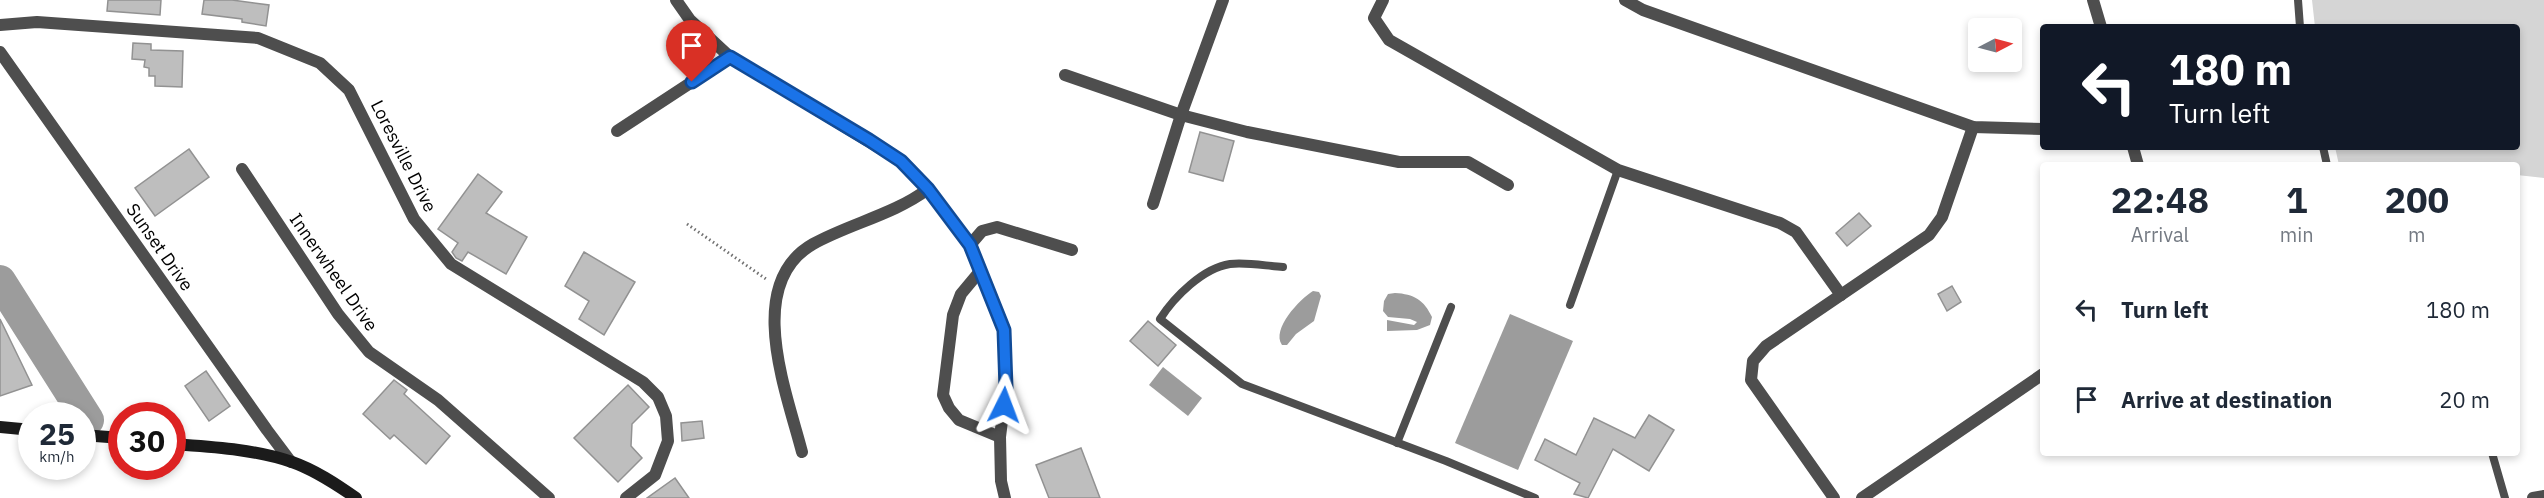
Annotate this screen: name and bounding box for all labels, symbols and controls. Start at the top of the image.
north arrow [1968,18,2022,72]
map controls [1968,18,2022,72]
pin [666,20,717,82]
icon: arrive [675,29,708,62]
text: 180 m [2169,42,2292,97]
icon: left [2070,48,2148,126]
text: Turn left [2169,95,2270,130]
street label: Loresville Drive [366,96,442,216]
text: 22:48 [2111,176,2209,223]
text: 1 [2286,176,2308,223]
text: 200 [2384,176,2449,223]
street label: Sunset Drive [121,199,199,295]
street label: Innerwheel Drive [285,208,383,336]
text: Arrival [2131,221,2189,248]
text: min [2280,221,2314,248]
text: m [2408,221,2426,248]
icon: left [2070,293,2103,326]
text: Turn left [2121,295,2209,324]
text: 180 m [2426,295,2490,324]
position arrow [972,373,1036,437]
icon: arrive [2070,383,2103,416]
text: Arrive at destination [2121,385,2332,414]
text: 20 m [2439,385,2490,414]
speed limit sign: 30 [108,402,186,480]
text: 25 [39,414,75,453]
text: km/h [39,447,75,466]

